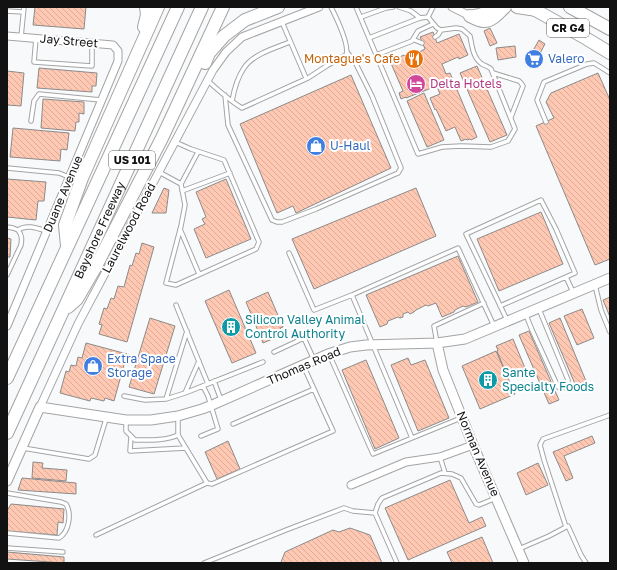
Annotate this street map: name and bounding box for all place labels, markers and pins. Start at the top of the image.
restaurant icon: Montague's Cafe [403,48,425,70]
supermarket icon: Valero [523,48,545,70]
place label: Montague's Cafe [304,51,400,66]
place label: Valero [548,51,585,66]
hotel icon: Delta Hotels [405,73,427,95]
place label: Delta Hotels [430,76,502,91]
shop icon: U-Haul [305,135,327,157]
place label: U-Haul [330,138,370,153]
place label: Silicon Valley Animal Control Authority [245,312,365,341]
building icon: Silicon Valley Animal Control Authority [220,316,242,338]
place label: Extra Space Storage [107,351,176,380]
shop icon: Extra Space Storage [82,355,104,377]
place label: Sante Specialty Foods [502,365,594,394]
building icon: Sante Specialty Foods [477,369,499,391]

